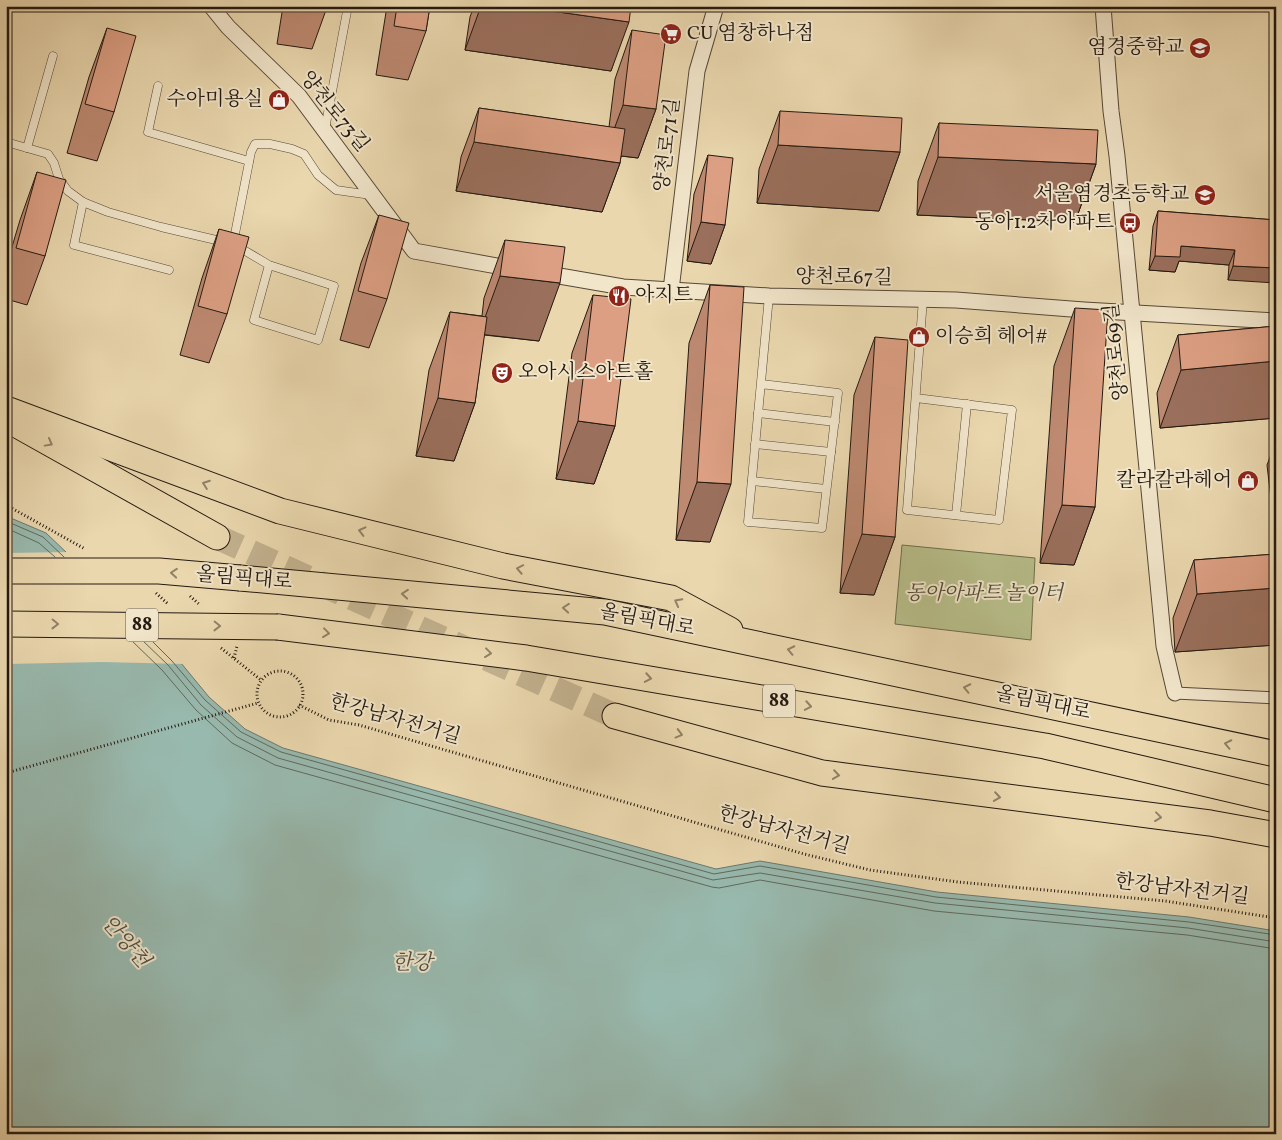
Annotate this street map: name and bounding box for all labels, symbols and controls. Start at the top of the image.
place label: CU 염창하나점 [687,20,814,48]
supermarket icon: CU 염창하나점 [659,22,683,46]
place label: 염경중학교 [1087,34,1185,62]
school or university icon: 염경중학교 [1188,36,1212,60]
street label: 양천로73길 [293,66,375,158]
place label: 수아미용실 [166,86,263,114]
shop icon: 수아미용실 [267,88,291,112]
street label: 양천로71길 [648,96,688,194]
place label: 서울염경초등학교 [1034,181,1190,209]
school or university icon: 서울염경초등학교 [1193,183,1217,207]
place label: 동아1.2차아파트 [975,209,1114,237]
bus stop icon: 동아1.2차아파트 [1118,211,1142,235]
street label: 양천로67길 [795,263,893,293]
place label: 아지트 [635,282,693,310]
restaurant icon: 아지트 [607,284,631,308]
street label: 양천로69길 [1098,302,1136,402]
place label: 이승희 헤어# [935,323,1048,351]
shop icon: 이승희 헤어# [907,325,931,349]
place label: 오아시스아트홀 [518,359,653,387]
theatre icon: 오아시스아트홀 [490,361,514,385]
one-way arrow [43,437,52,447]
place label: 칼라칼라헤어 [1116,467,1232,495]
shop icon: 칼라칼라헤어 [1236,469,1260,493]
one-way arrow [203,480,211,490]
one-way arrow [357,526,366,537]
street label: 올림픽대로 [195,561,293,597]
one-way arrow [515,565,524,575]
one-way arrow [169,567,177,578]
park label: 동아아파트 놀이터 [905,580,1065,608]
one-way arrow [400,588,408,599]
street label: 올림픽대로 [597,598,697,644]
one-way arrow [675,598,684,608]
one-way arrow [562,603,570,614]
road number: 88 [126,608,158,642]
one-way arrow [52,619,59,629]
one-way arrow [214,621,222,631]
one-way arrow [323,627,331,638]
one-way arrow [786,645,795,656]
one-way arrow [484,647,492,658]
one-way arrow [644,673,653,683]
street label: 올림픽대로 [993,680,1093,728]
one-way arrow [962,683,971,694]
road number: 88 [763,684,795,718]
street label: 한강남자전거길 [326,688,464,752]
one-way arrow [804,700,813,710]
one-way arrow [675,728,683,738]
one-way arrow [1224,739,1233,750]
one-way arrow [832,769,840,780]
one-way arrow [993,791,1002,801]
street label: 한강남자전거길 [715,800,853,862]
one-way arrow [1155,811,1163,822]
street label: 한강남자전거길 [1113,868,1251,912]
water label: 안양천 [94,910,157,976]
water label: 한강 [392,949,435,978]

